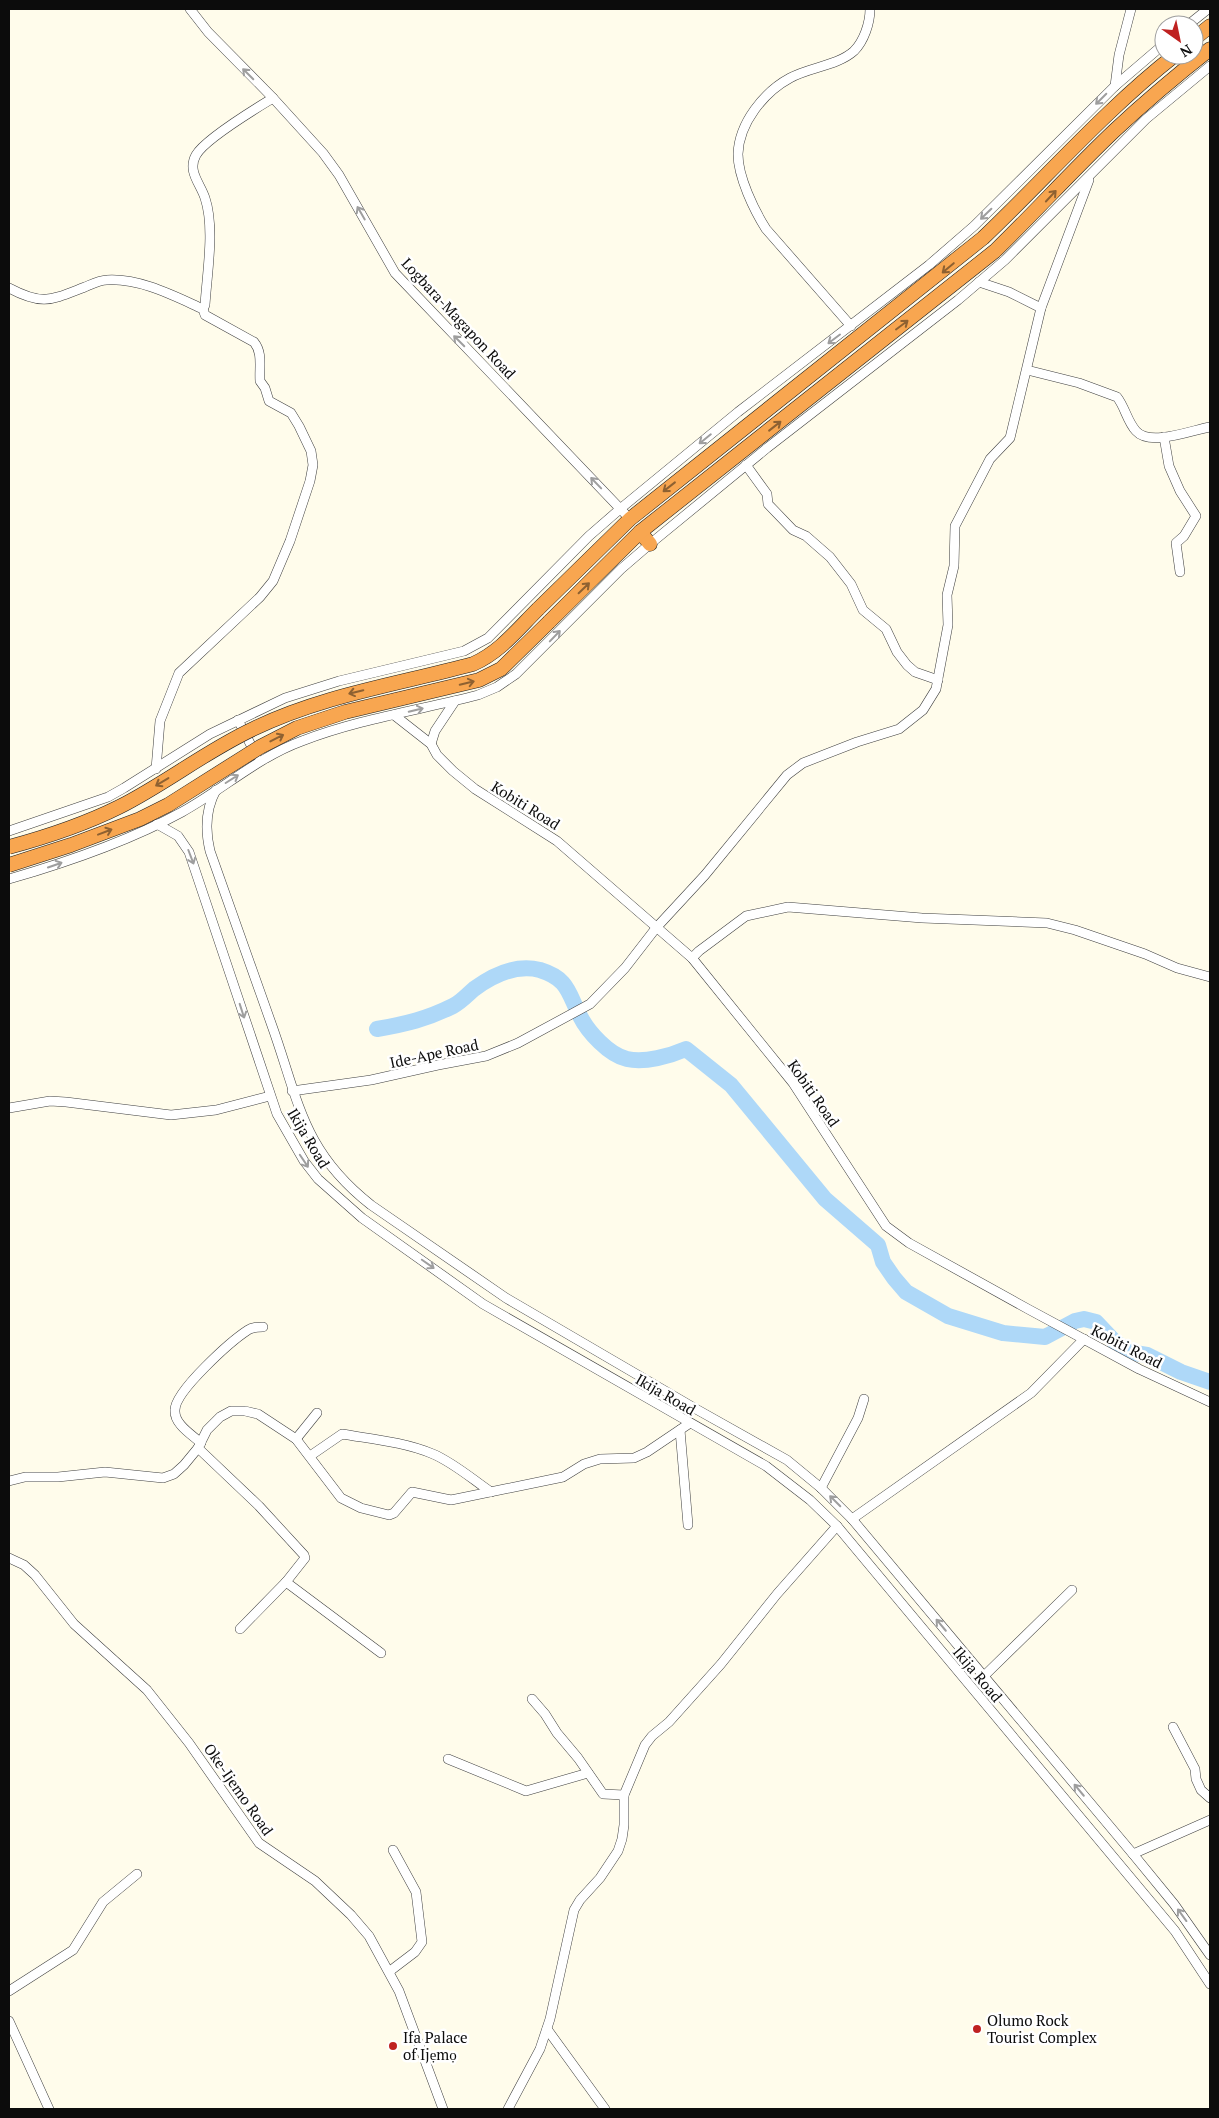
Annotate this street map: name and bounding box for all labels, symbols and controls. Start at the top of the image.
north arrow [1154,15,1204,65]
text: N [1176,40,1196,62]
one-way arrow [242,68,254,80]
one-way arrow [1095,93,1107,105]
one-way arrow [1045,189,1057,202]
one-way arrow [355,206,365,221]
one-way arrow [980,208,993,220]
street label: Logbara-Magapon Road [398,253,520,383]
one-way arrow [941,262,954,273]
one-way arrow [895,320,908,331]
one-way arrow [828,334,841,345]
one-way arrow [454,335,466,347]
one-way arrow [768,421,781,432]
one-way arrow [699,434,712,445]
one-way arrow [590,477,602,490]
one-way arrow [663,482,676,493]
one-way arrow [578,581,590,594]
one-way arrow [549,630,562,642]
one-way arrow [458,678,474,687]
one-way arrow [348,688,364,697]
one-way arrow [407,705,423,714]
one-way arrow [270,733,285,743]
one-way arrow [225,774,239,784]
street label: Kobiti Road [488,776,564,834]
one-way arrow [155,778,169,788]
one-way arrow [97,827,112,836]
one-way arrow [187,849,196,864]
one-way arrow [47,860,63,869]
one-way arrow [238,1003,247,1018]
street label: Ide-Ape Road [388,1034,480,1072]
street label: Kobiti Road [784,1056,844,1130]
street label: Ikija Road [283,1104,335,1172]
one-way arrow [299,1153,309,1167]
one-way arrow [421,1259,435,1269]
street label: Kobiti Road [1088,1320,1166,1372]
street label: Ikija Road [632,1369,700,1419]
one-way arrow [829,1495,841,1508]
one-way arrow [935,1619,946,1632]
street label: Ikija Road [949,1642,1007,1706]
street label: Oke-Ijemo Road [200,1739,278,1839]
one-way arrow [1073,1783,1084,1796]
one-way arrow [1177,1908,1187,1922]
place label: Olumo Rock Tourist Complex [987,2010,1097,2047]
marker: Olumo Rock Tourist Complex [971,2023,983,2035]
place label: Ifa Palace of Ijẹmọ [403,2027,468,2064]
marker: Ifa Palace of Ijẹmọ [387,2040,399,2052]

